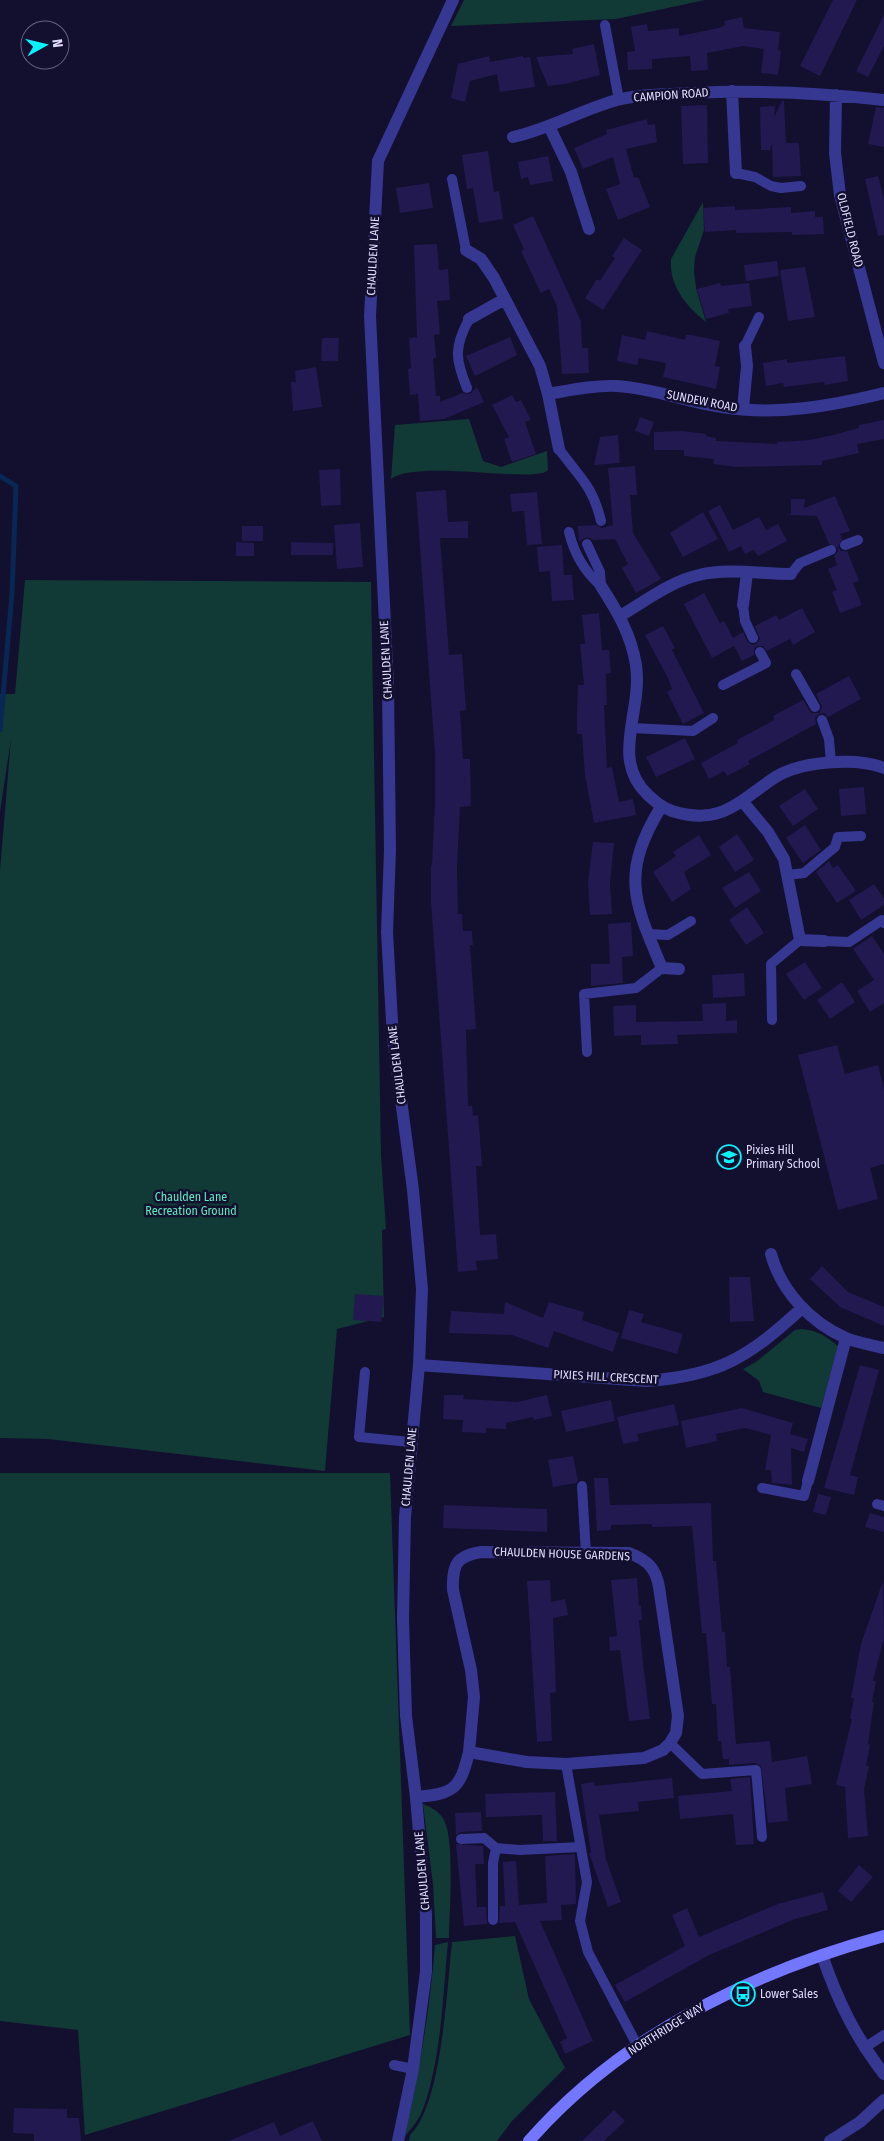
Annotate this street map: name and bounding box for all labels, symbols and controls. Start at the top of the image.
north arrow [20,20,70,70]
text: N [48,38,66,49]
street label: CAMPION ROAD [633,85,709,105]
street label: OLDFIELD ROAD [834,191,866,269]
street label: CHAULDEN LANE [364,216,382,296]
street label: SUNDEW ROAD [665,387,739,415]
street label: CHAULDEN LANE [377,620,395,700]
street label: CHAULDEN LANE [385,1024,409,1105]
place label: Pixies Hill Primary School [746,1143,820,1171]
school or university icon: Pixies Hill Primary School [716,1144,742,1170]
park label: Chaulden Lane Recreation Ground [145,1190,237,1218]
street label: PIXIES HILL CRESCENT [553,1367,659,1387]
street label: CHAULDEN LANE [399,1427,419,1507]
street label: CHAULDEN HOUSE GARDENS [494,1545,630,1563]
street label: CHAULDEN LANE [412,1831,432,1911]
bus stop icon: Lower Sales [730,1981,756,2007]
place label: Lower Sales [760,1987,818,2001]
street label: NORTHRIDGE WAY [626,2000,706,2058]

